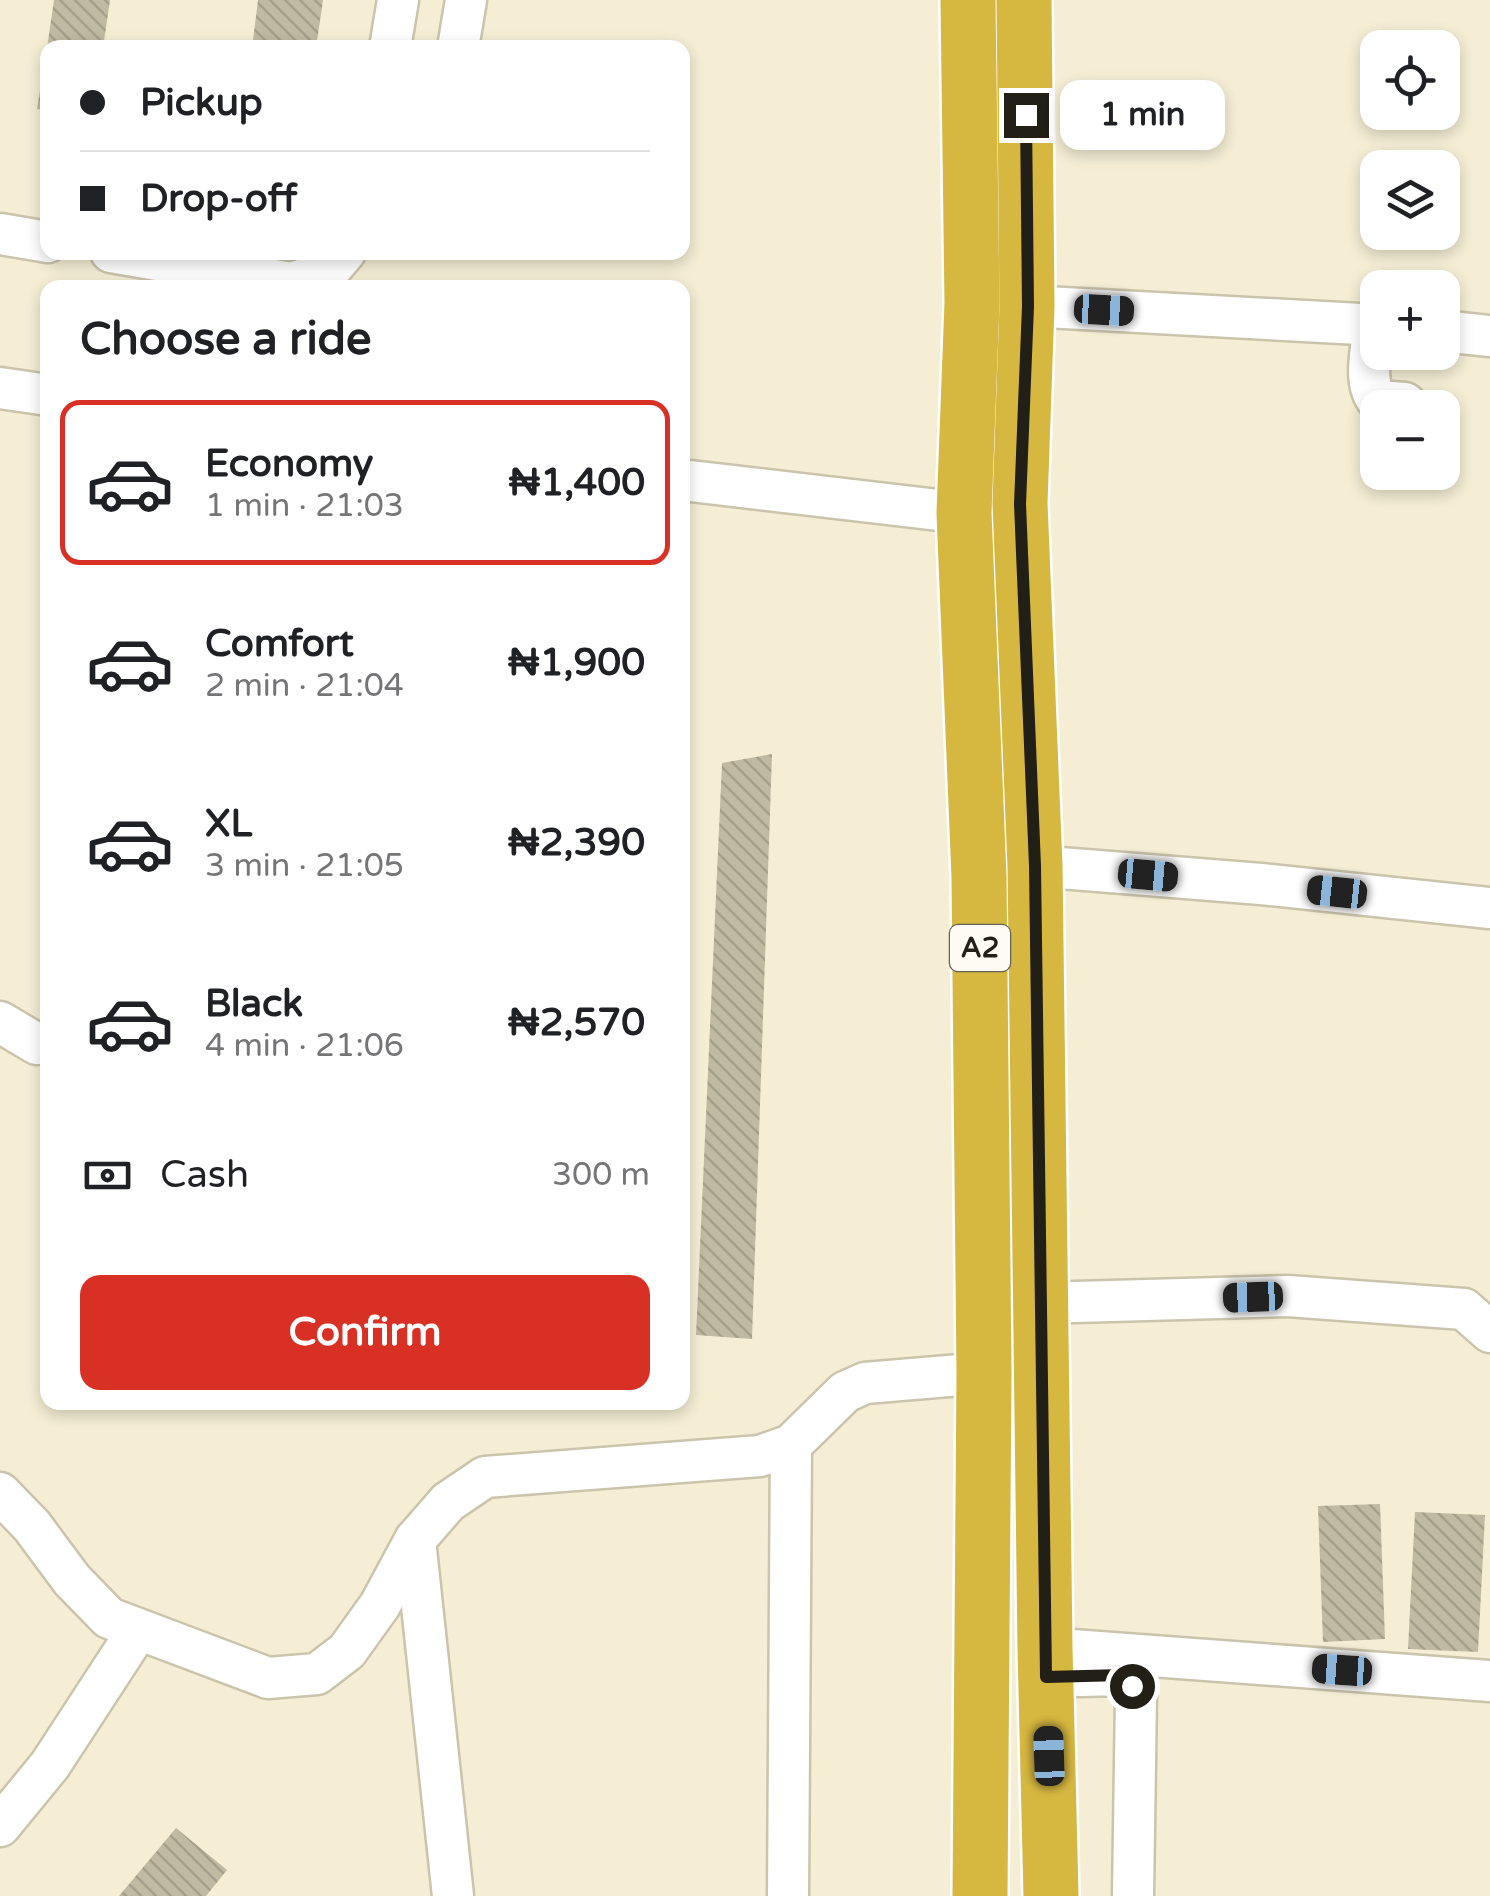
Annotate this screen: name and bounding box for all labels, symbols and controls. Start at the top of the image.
map controls [1360,30,1460,490]
button: locate [1360,30,1460,130]
text: Pickup [140,80,263,126]
callout: 1 min [1061,80,1226,150]
route end [1004,93,1049,138]
text: 1 min [1100,96,1185,134]
button: layers [1360,150,1460,250]
text: Drop-off [140,176,297,222]
button: + [1360,270,1460,370]
car [1073,293,1135,327]
text: Choose a ride [80,313,371,367]
button: − [1360,390,1460,490]
icon: car [85,438,175,528]
text: Economy [205,441,373,487]
text: ₦1,400 [509,460,645,506]
text: 1 min · 21:03 [205,487,404,525]
icon: car [85,618,175,708]
text: Comfort [205,621,354,667]
text: ₦1,900 [508,640,645,686]
text: 2 min · 21:04 [205,667,404,705]
icon: car [85,798,175,888]
text: XL [205,801,252,847]
text: ₦2,390 [508,820,645,866]
text: 3 min · 21:05 [205,847,404,885]
car [1117,857,1179,893]
car [1306,874,1368,910]
road number: A2 [950,925,1010,971]
icon: car [85,978,175,1068]
text: Black [205,981,303,1027]
text: ₦2,570 [508,1000,645,1046]
text: 4 min · 21:06 [205,1027,404,1065]
icon: cash [80,1148,135,1203]
text: Cash [160,1152,249,1198]
text: 300 m [552,1156,650,1194]
button: Confirm [80,1275,650,1390]
car [1222,1281,1284,1313]
car [1311,1653,1373,1687]
route start [1110,1664,1155,1709]
car [1033,1725,1065,1787]

